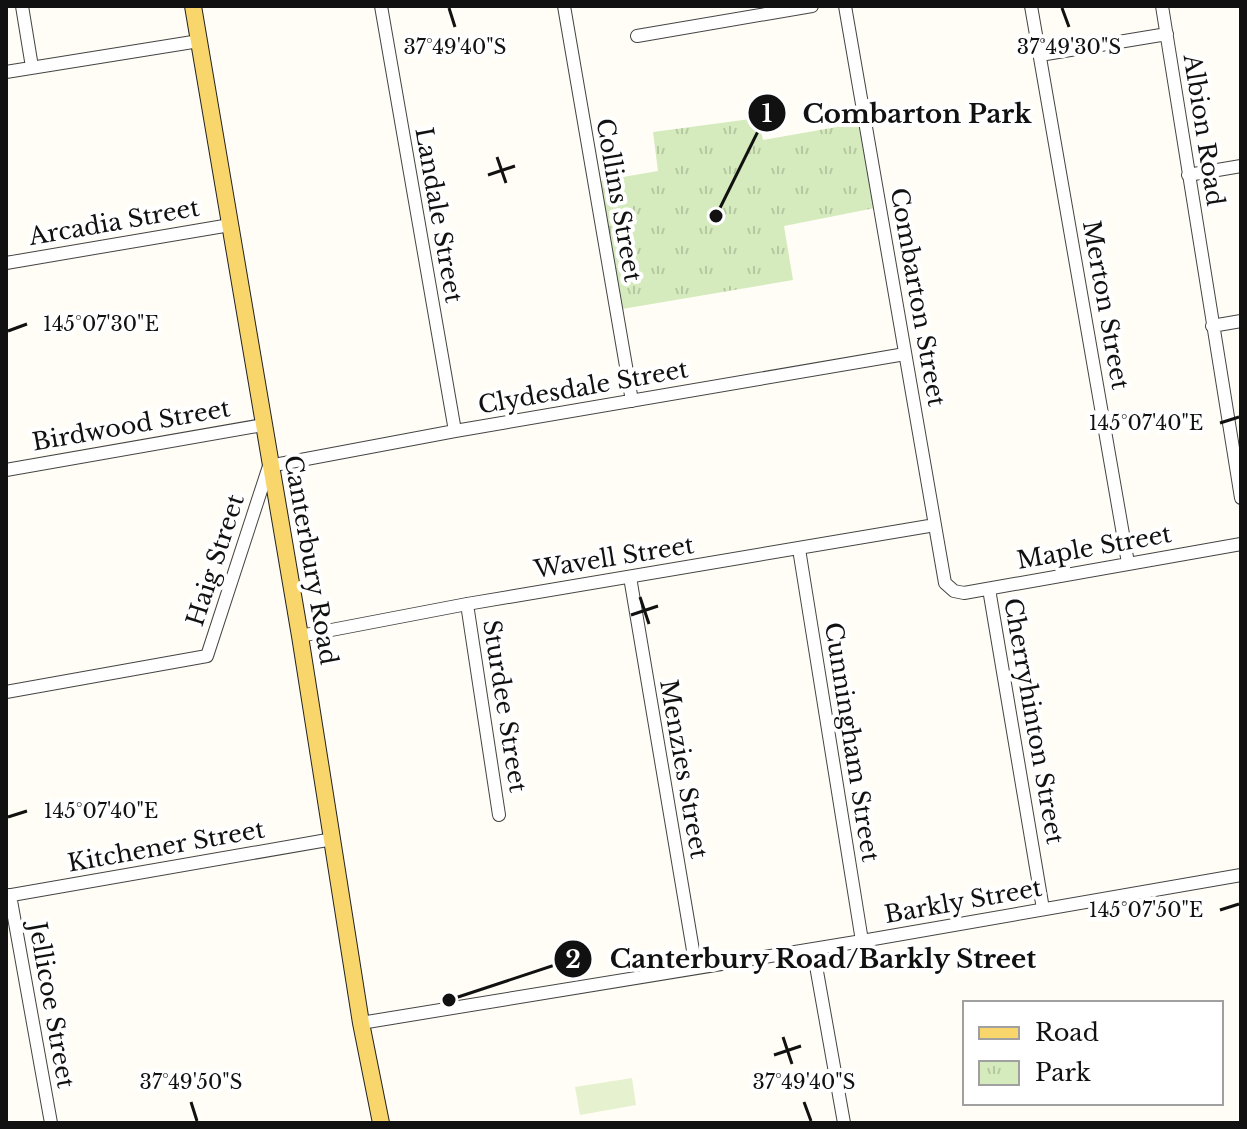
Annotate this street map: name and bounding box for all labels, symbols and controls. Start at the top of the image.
text: 37°49'40"S [404,35,506,59]
text: 37°49'30"S [1017,35,1121,59]
street label: Albion Road [1178,51,1230,208]
callout: Combarton Park [747,88,1048,138]
text: Combarton Park [802,98,1032,130]
text: 1 [762,99,772,128]
street label: Collins Street [590,116,648,284]
street label: Landale Street [409,125,469,305]
street label: Combarton Street [884,185,952,409]
street label: Arcadia Street [26,193,201,251]
street label: Merton Street [1077,218,1135,392]
text: 145°07'30"E [43,312,159,336]
street label: Clydesdale Street [476,354,690,420]
street label: Birdwood Street [30,393,232,457]
text: 145°07'40"E [1089,411,1203,435]
street label: Canterbury Road [278,453,344,667]
street label: Haig Street [180,490,250,630]
street label: Maple Street [1014,519,1174,575]
street label: Wavell Street [531,530,696,584]
street label: Cherryhinton Street [998,596,1070,846]
street label: Sturdee Street [477,618,533,794]
street label: Cunningham Street [819,620,885,864]
street label: Menzies Street [654,677,714,861]
text: 145°07'40"E [44,799,158,823]
street label: Kitchener Street [65,814,267,878]
street label: Barkly Street [882,873,1044,929]
text: 145°07'50"E [1089,898,1203,922]
street label: Jellicoe Street [23,917,81,1090]
callout: Canterbury Road/Barkly Street [553,934,1053,984]
text: Canterbury Road/Barkly Street [610,943,1036,975]
text: 2 [565,945,581,974]
legend [963,1001,1223,1105]
text: Road [1035,1018,1099,1047]
text: Park [1035,1058,1091,1087]
text: 37°49'50"S [140,1070,242,1094]
text: 37°49'40"S [753,1070,855,1094]

